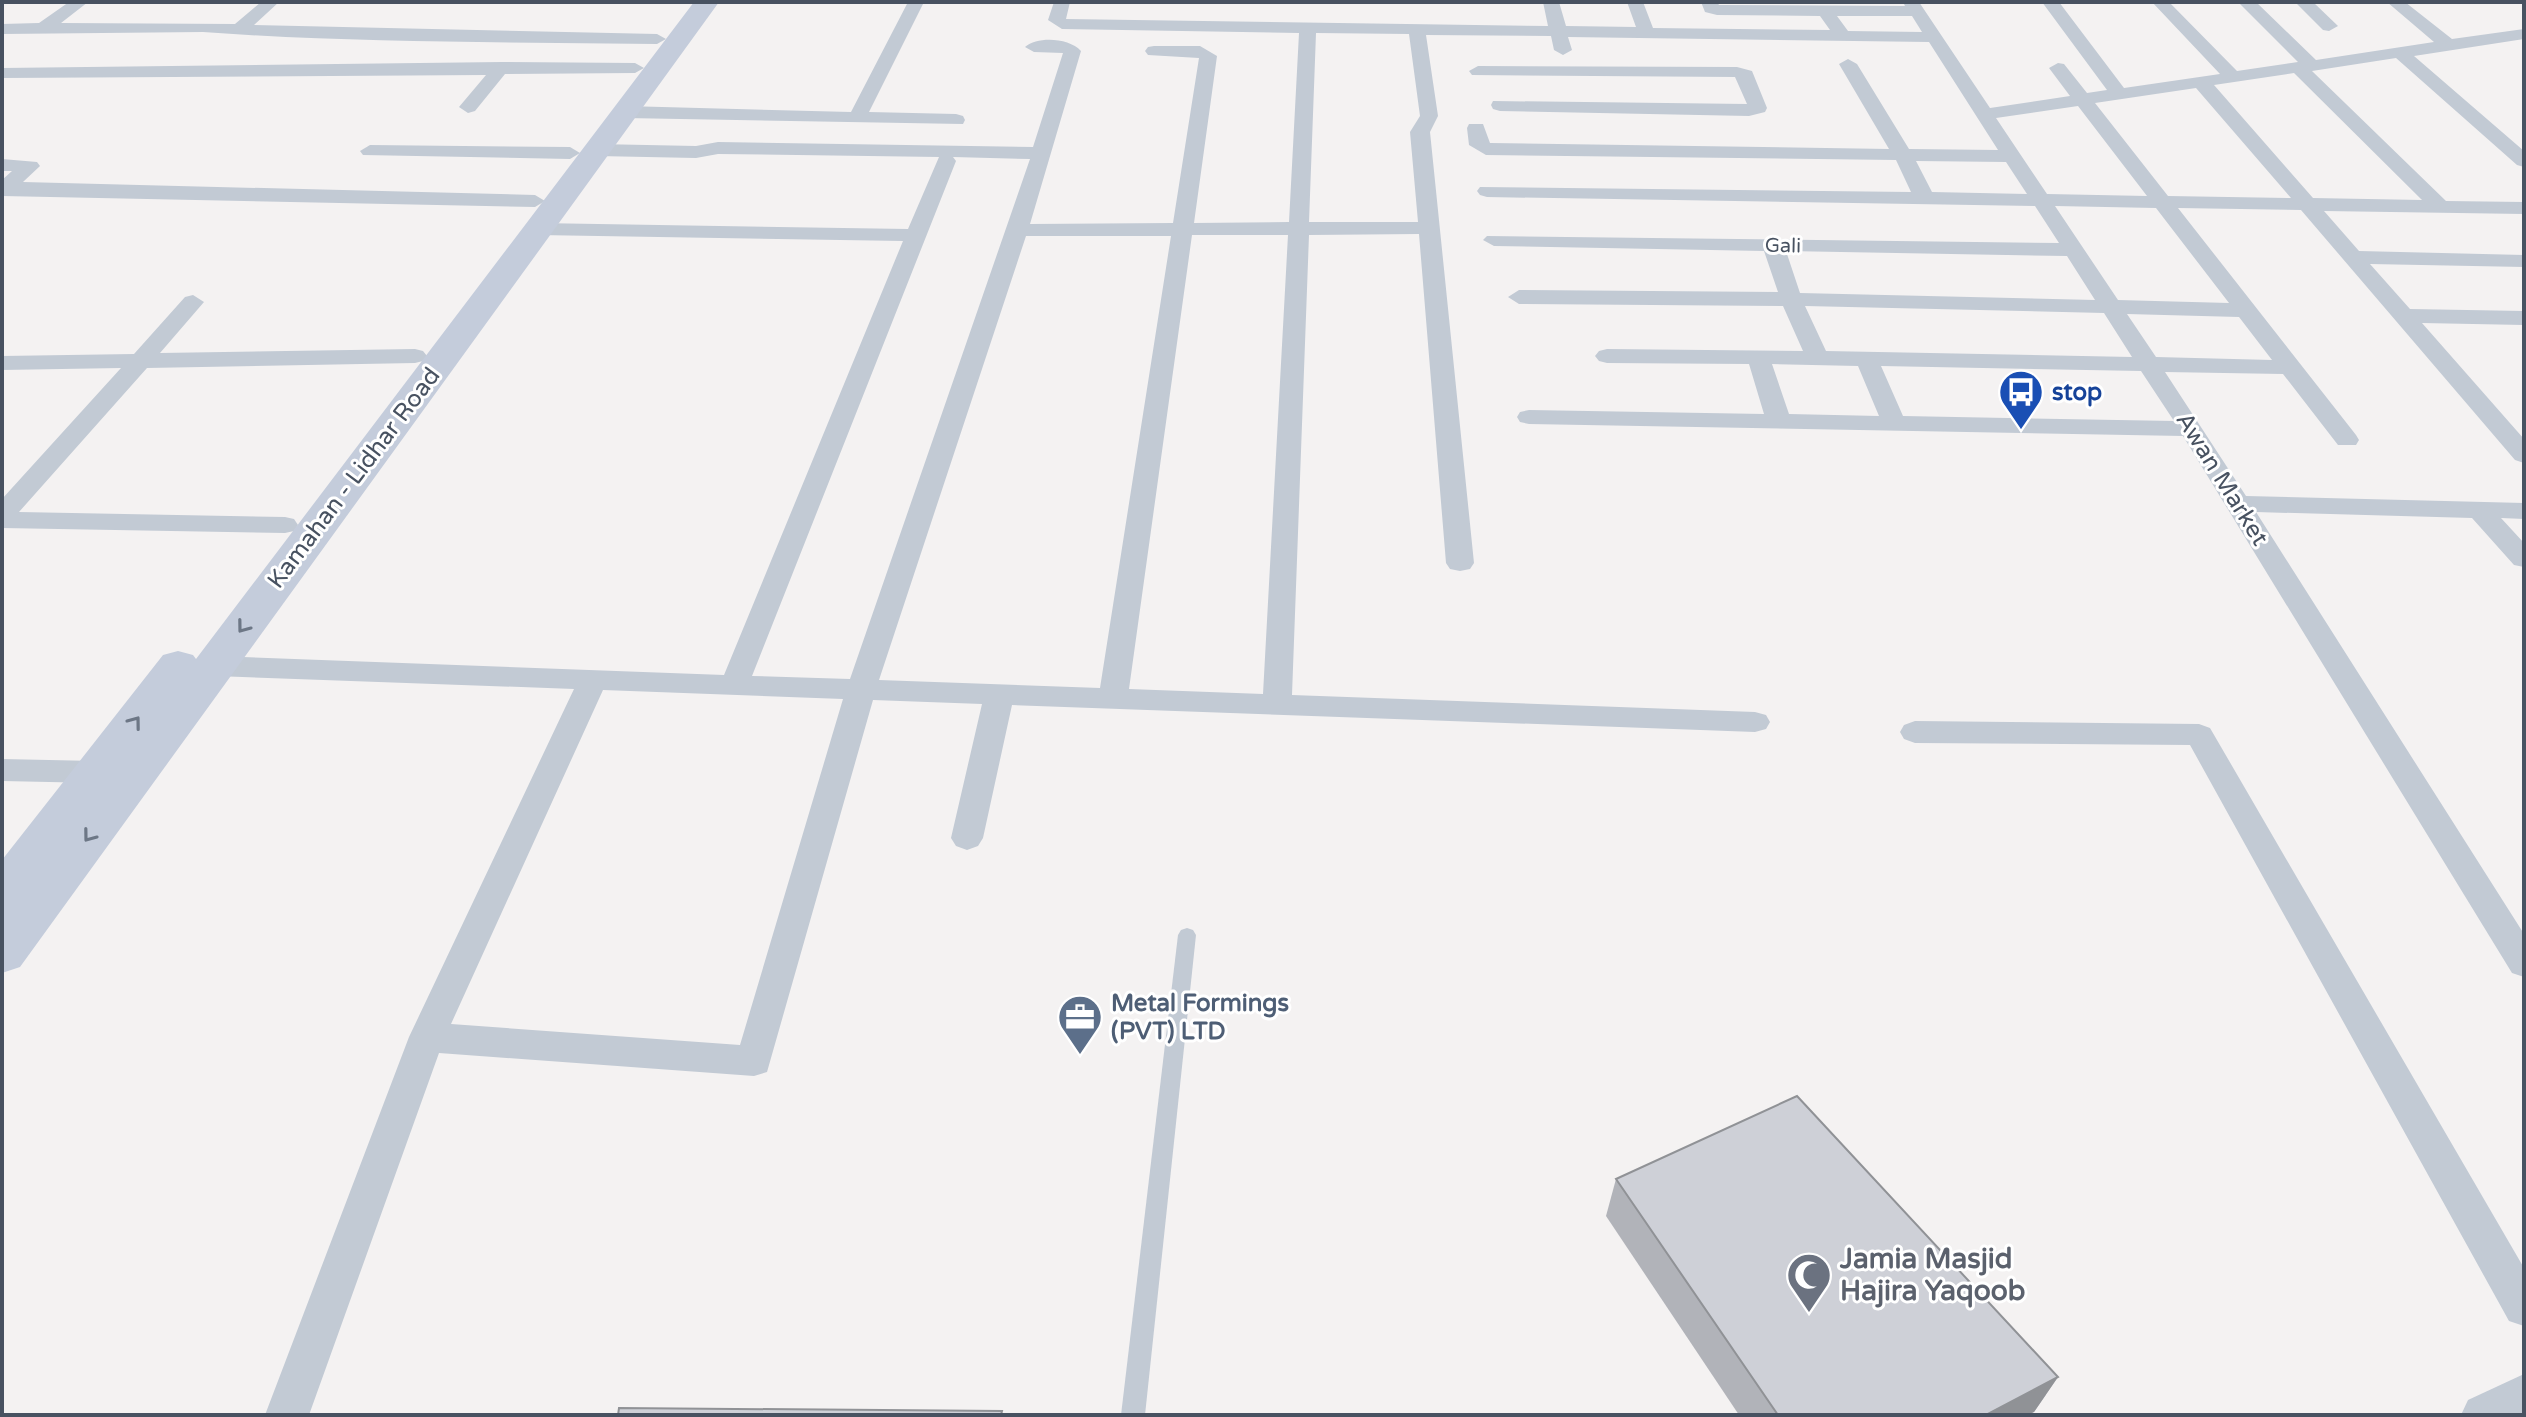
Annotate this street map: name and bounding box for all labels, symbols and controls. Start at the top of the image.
street label: Gali [1765,234,1801,258]
street label: Kamahan - Lidhar Road [262,362,446,594]
bus stop icon: stop [1997,368,2045,431]
place label: stop [2052,378,2102,407]
street label: Awan Market [2169,407,2275,551]
one-way arrow [239,618,253,633]
one-way arrow [125,716,139,731]
one-way arrow [84,827,98,842]
place label: Metal Formings (PVT) LTD [1111,989,1289,1046]
office icon: Metal Formings (PVT) LTD [1056,993,1104,1056]
place label: Jamia Masjid Hajira Yaqoob [1839,1242,2025,1308]
mosque icon: Jamia Masjid Hajira Yaqoob [1785,1251,1833,1314]

